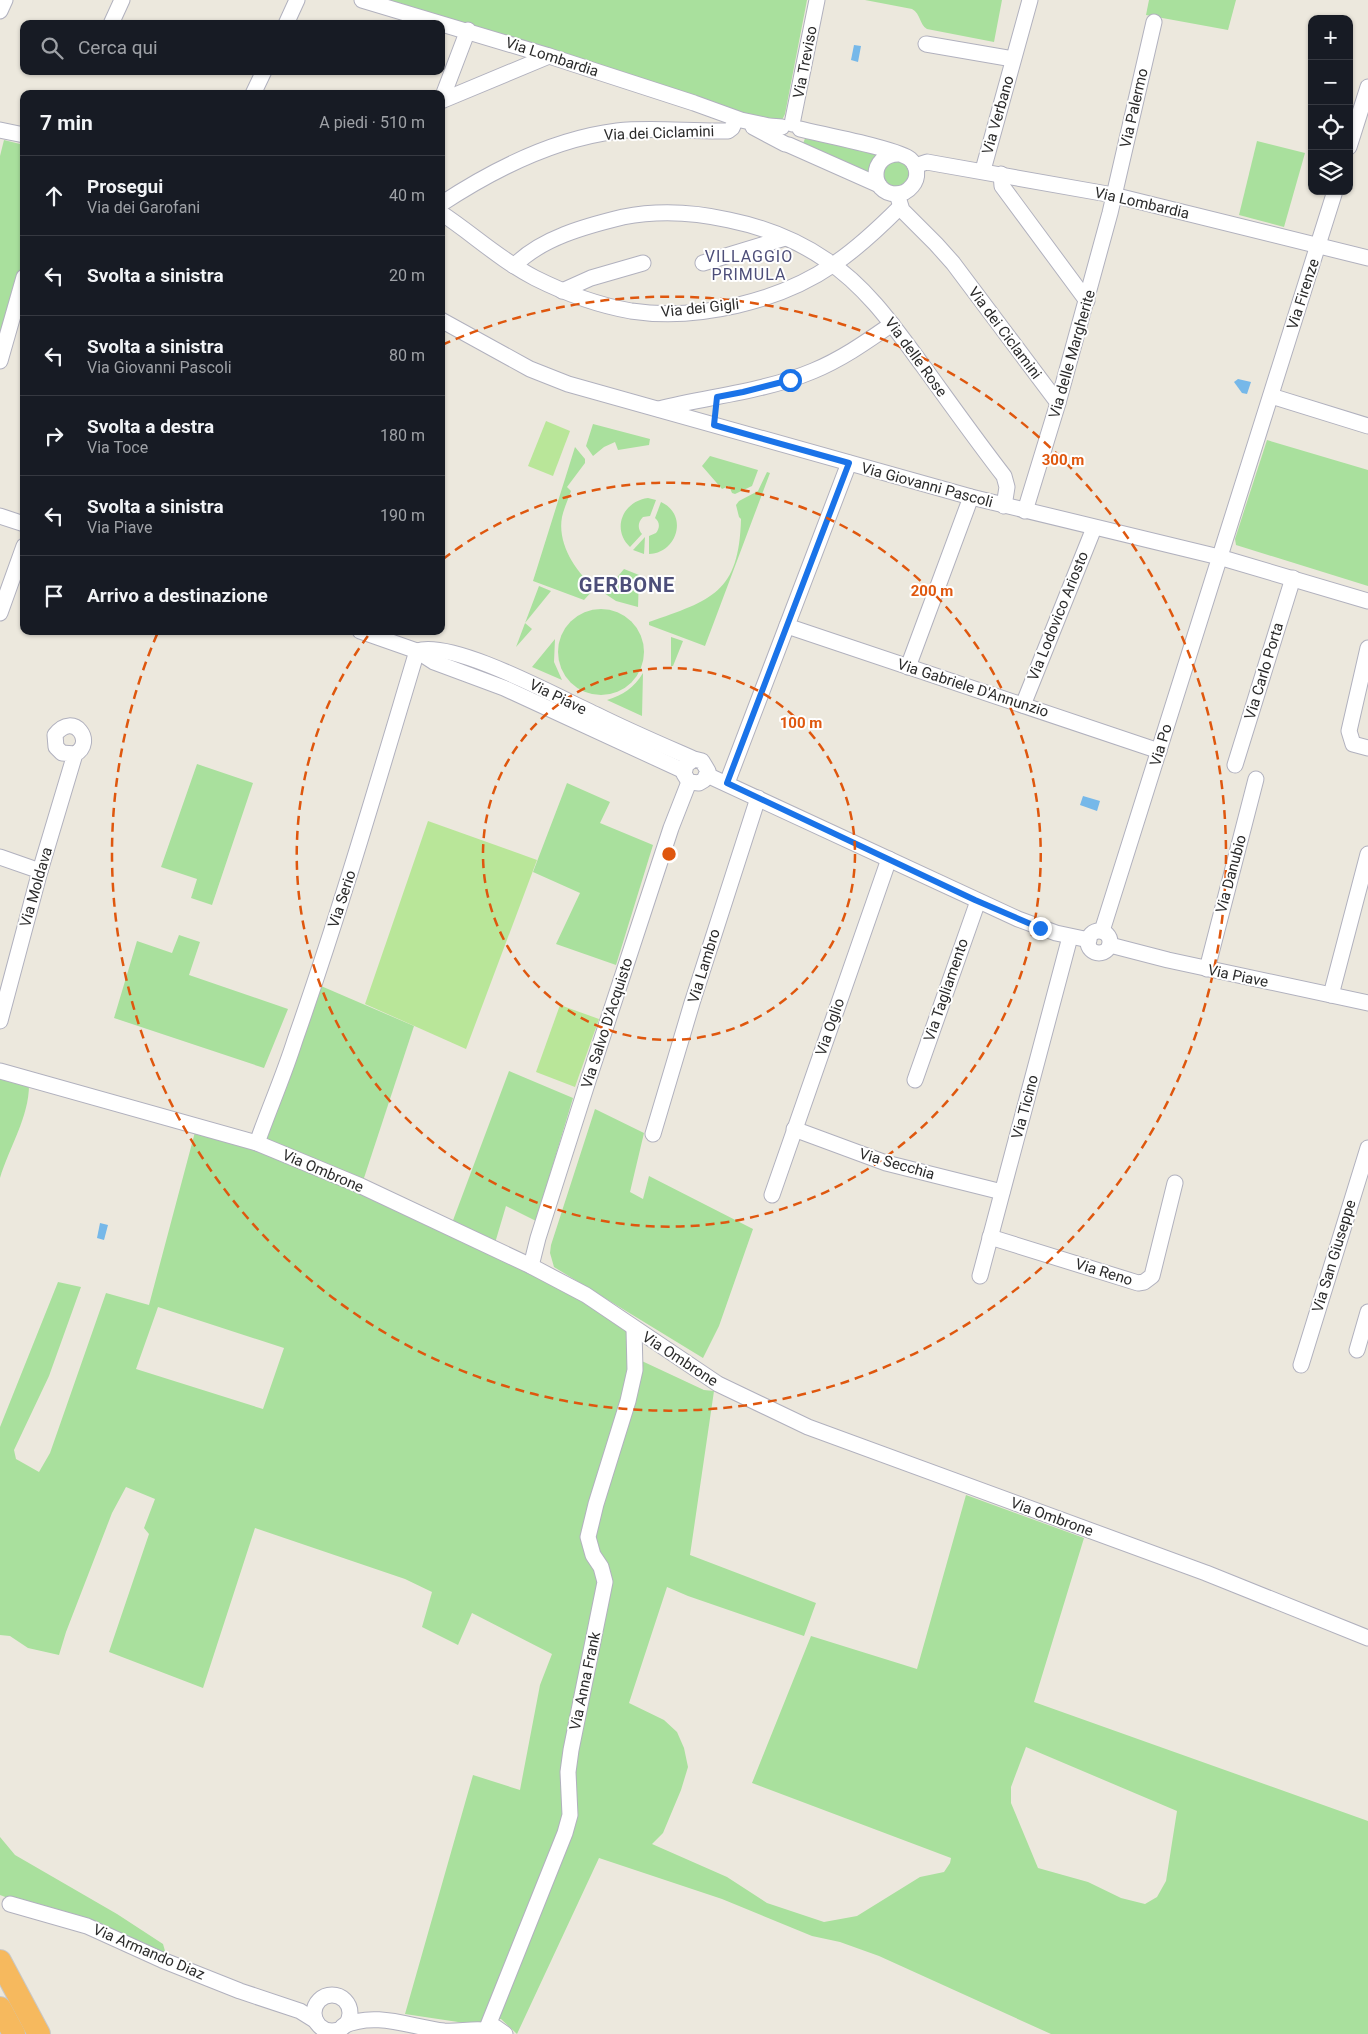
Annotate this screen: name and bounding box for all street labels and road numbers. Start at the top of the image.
street label: Via Treviso [789,24,821,100]
street label: Via Lombardia [503,34,601,80]
street label: Via Palermo [1116,67,1152,149]
street label: Via Verbano [978,74,1018,156]
street label: Via dei Ciclamini [603,122,715,144]
street label: Via Lombardia [1093,183,1191,223]
street label: Via Firenze [1283,256,1323,332]
street label: Via dei Ciclamini [965,283,1045,383]
street label: Via delle Margherite [1045,288,1099,420]
street label: Via dei Gigli [660,295,740,321]
street label: Via delle Rose [881,314,951,400]
street label: Via Giovanni Pascoli [859,459,995,511]
street label: Via Lodovico Ariosto [1024,549,1092,683]
street label: Via Carlo Porta [1241,620,1287,722]
street label: Via Gabriele D'Annunzio [895,655,1051,721]
street label: Via Piave [526,675,590,719]
street label: Via Po [1146,722,1176,768]
street label: Via Danubio [1212,833,1250,915]
street label: Via Moldava [16,845,56,929]
street label: Via Serio [324,868,360,930]
street label: Via Lambro [684,927,724,1005]
street label: Via Tagliamento [920,936,972,1044]
street label: Via Salvo D'Acquisto [577,956,637,1090]
street label: Via Piave [1206,961,1270,991]
street label: Via Oglio [812,996,848,1058]
street label: Via Ticino [1008,1073,1042,1141]
street label: Via Secchia [857,1145,937,1183]
street label: Via Ombrone [280,1146,366,1196]
street label: Via San Giuseppe [1308,1197,1360,1314]
street label: Via Reno [1073,1255,1135,1289]
street label: Via Ombrone [639,1328,721,1390]
street label: Via Ombrone [1008,1494,1096,1540]
street label: Via Anna Frank [566,1630,604,1732]
street label: Via Armando Diaz [91,1920,207,1984]

